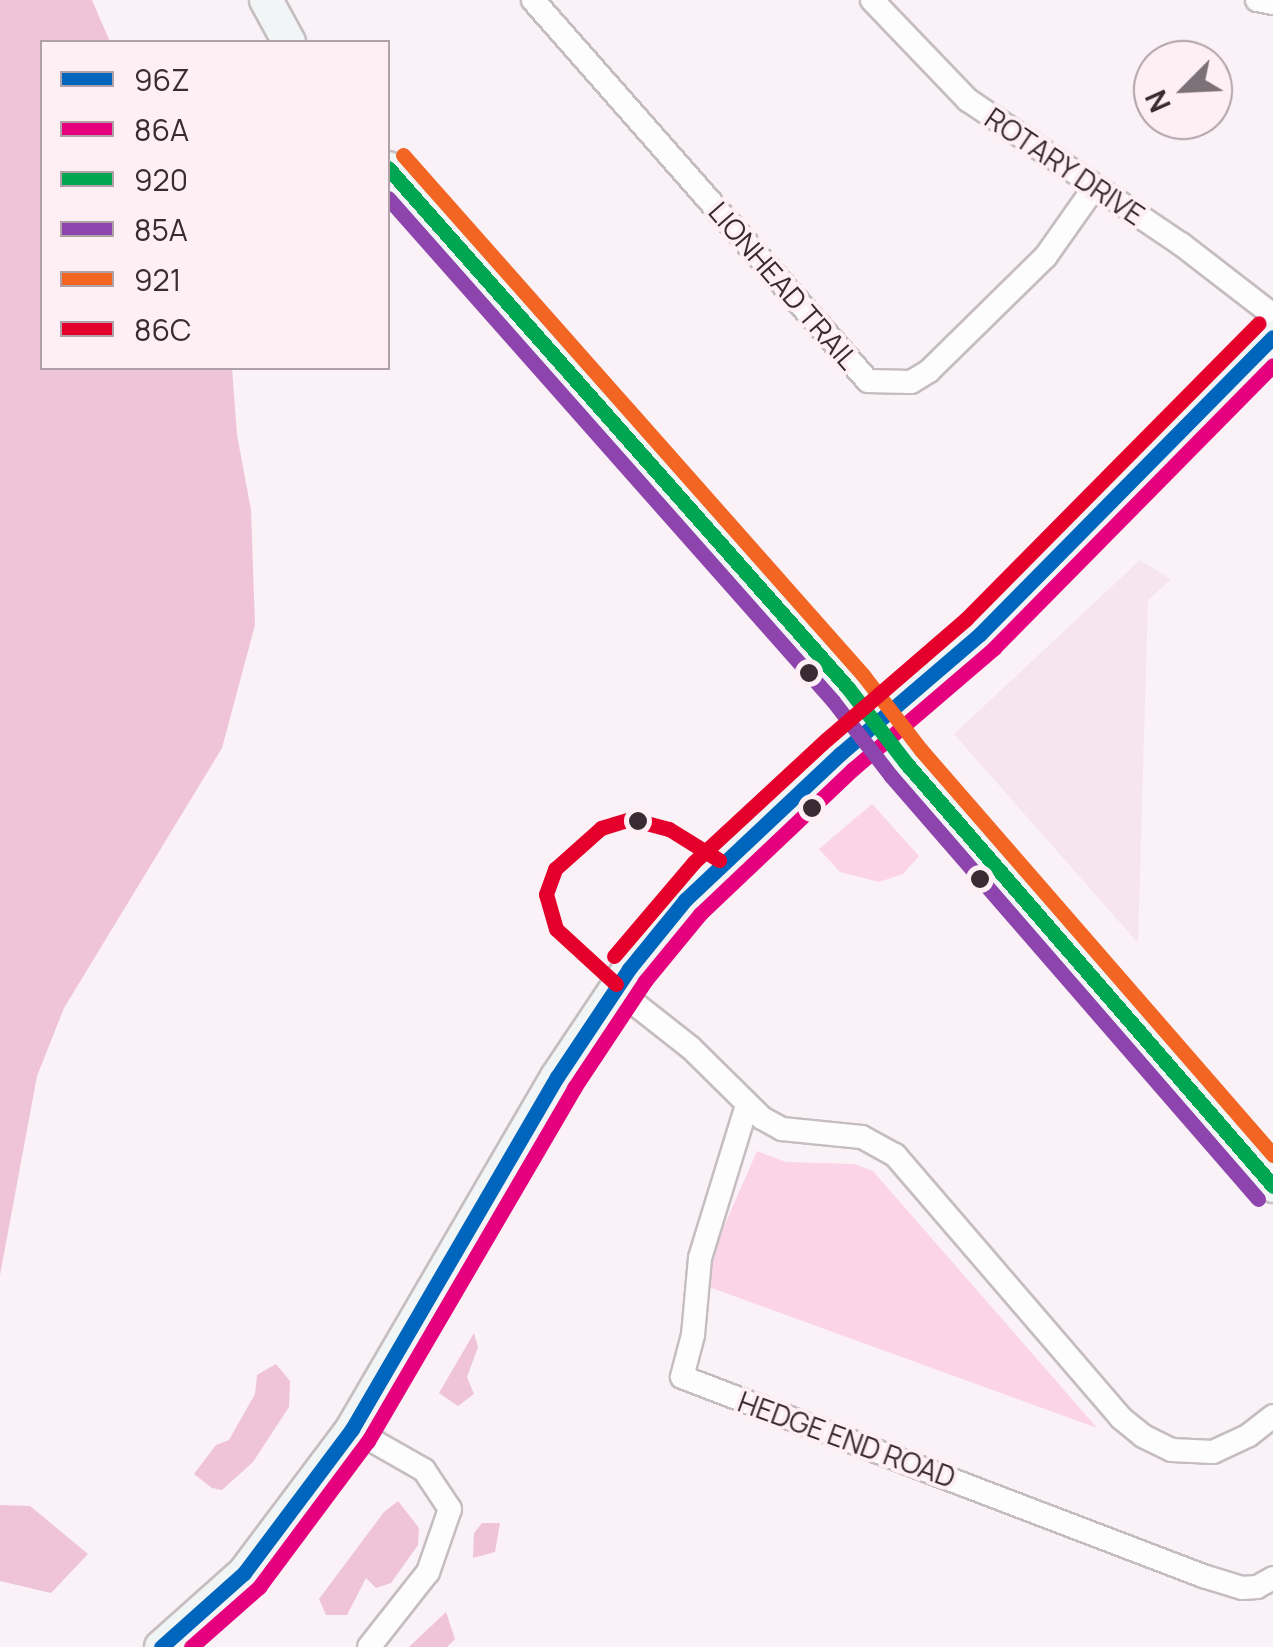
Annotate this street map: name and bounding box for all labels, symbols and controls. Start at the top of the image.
legend [40,40,390,370]
north arrow [1133,40,1233,140]
text: 96Z [134,59,190,100]
text: N [1136,84,1179,118]
street label: ROTARY DRIVE [979,100,1151,232]
text: 86A [134,109,189,150]
text: 920 [134,159,188,200]
street label: LIONHEAD TRAIL [702,195,866,375]
text: 85A [134,209,188,250]
text: 921 [134,259,181,300]
text: 86C [134,309,192,350]
unlabelled marker [799,663,819,683]
unlabelled marker [802,798,822,818]
unlabelled marker [628,811,648,831]
unlabelled marker [970,869,990,889]
street label: HEDGE END ROAD [734,1384,960,1494]

